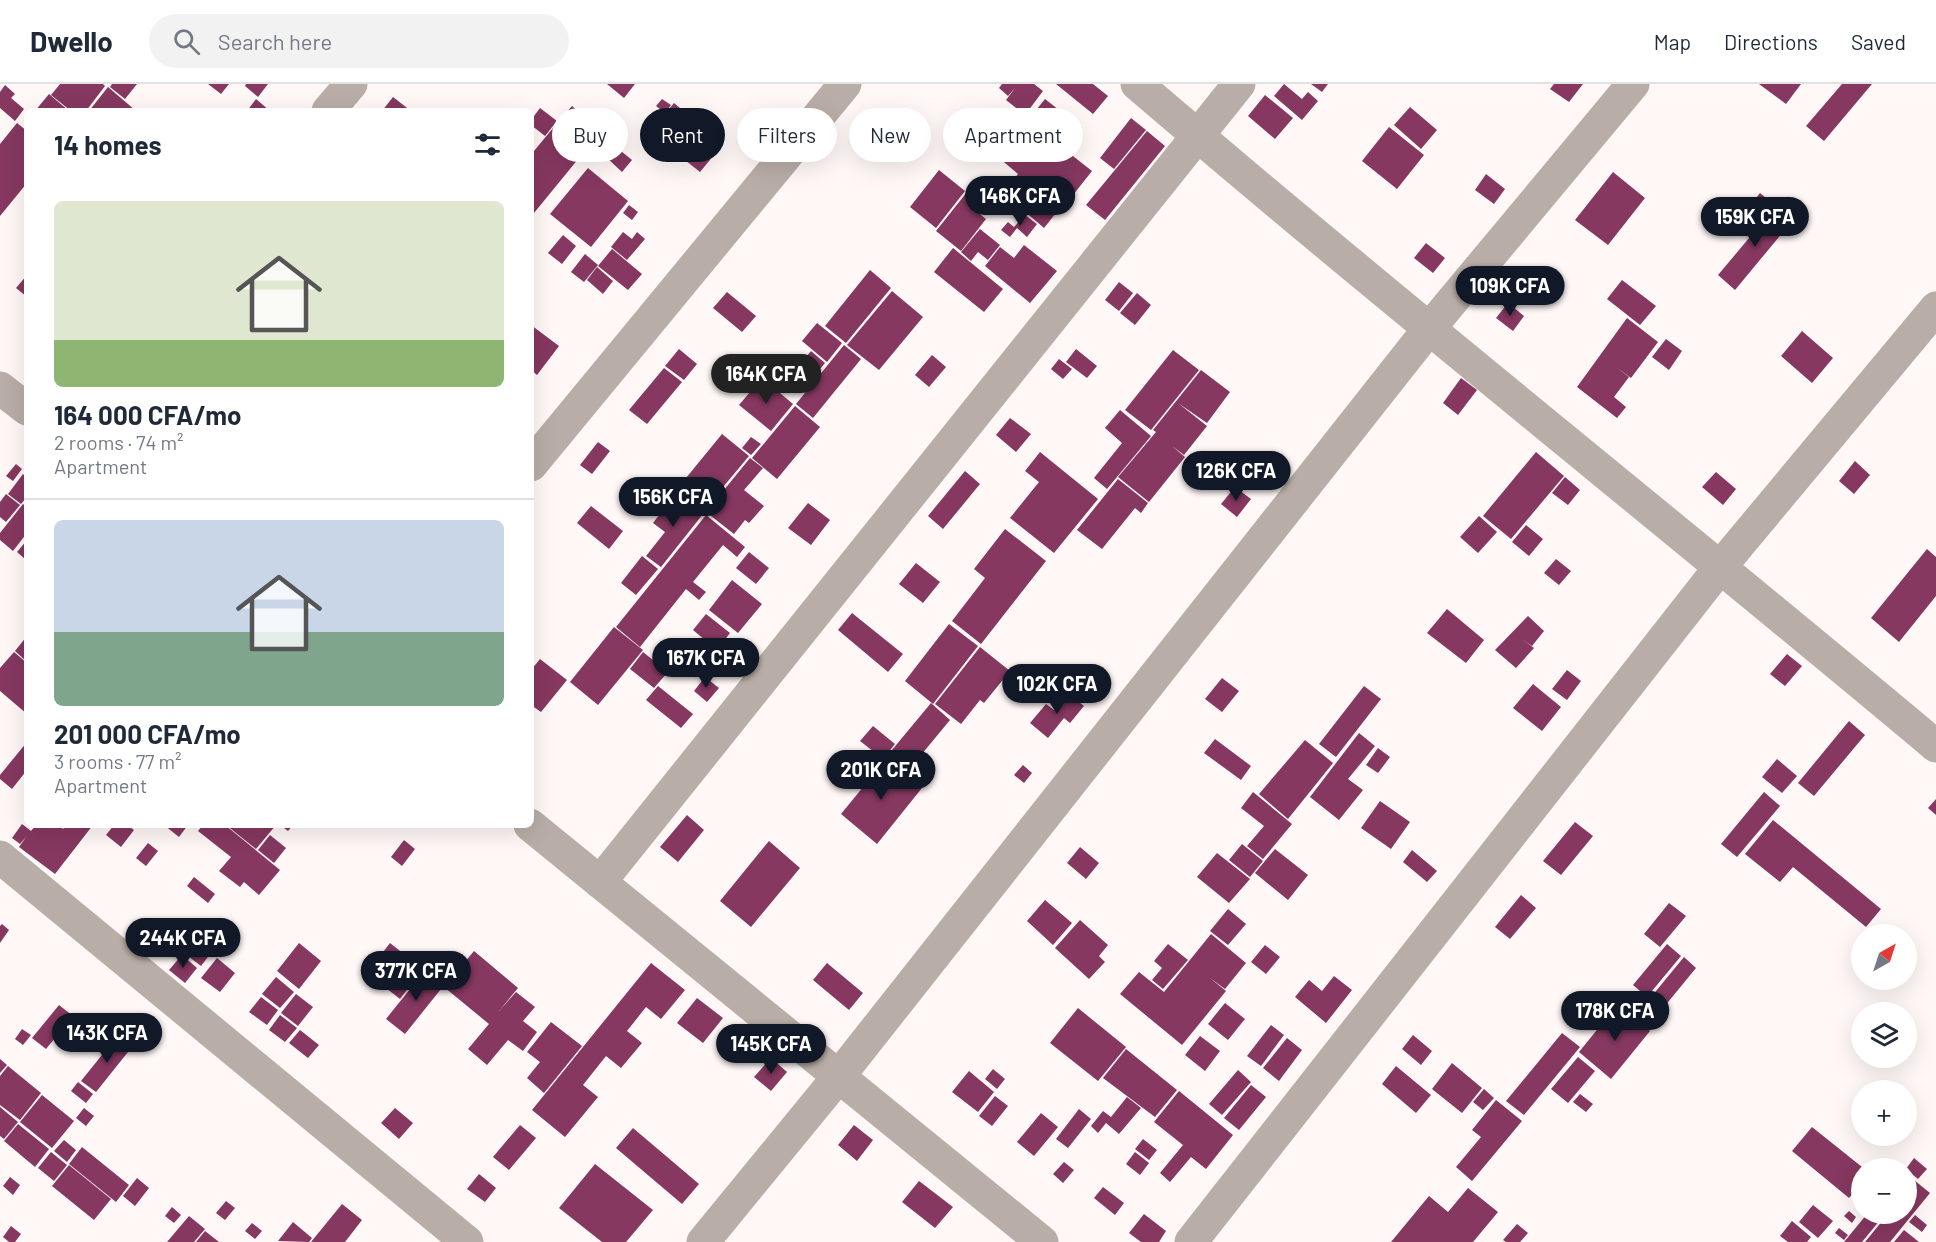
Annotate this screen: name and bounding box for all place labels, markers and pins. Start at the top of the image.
pin: 146K CFA [958,176,1082,227]
pin: 159K CFA [1693,197,1817,248]
pin: 109K CFA [1448,266,1572,317]
pin: 164K CFA [704,354,828,405]
pin: 126K CFA [1174,451,1298,502]
pin: 156K CFA [611,477,735,528]
pin: 167K CFA [644,638,768,689]
pin: 102K CFA [995,664,1119,715]
pin: 201K CFA [819,750,943,801]
pin: 244K CFA [121,918,245,969]
pin: 377K CFA [354,951,478,1002]
pin: 178K CFA [1553,991,1677,1042]
pin: 143K CFA [45,1013,169,1064]
pin: 145K CFA [709,1024,833,1075]

